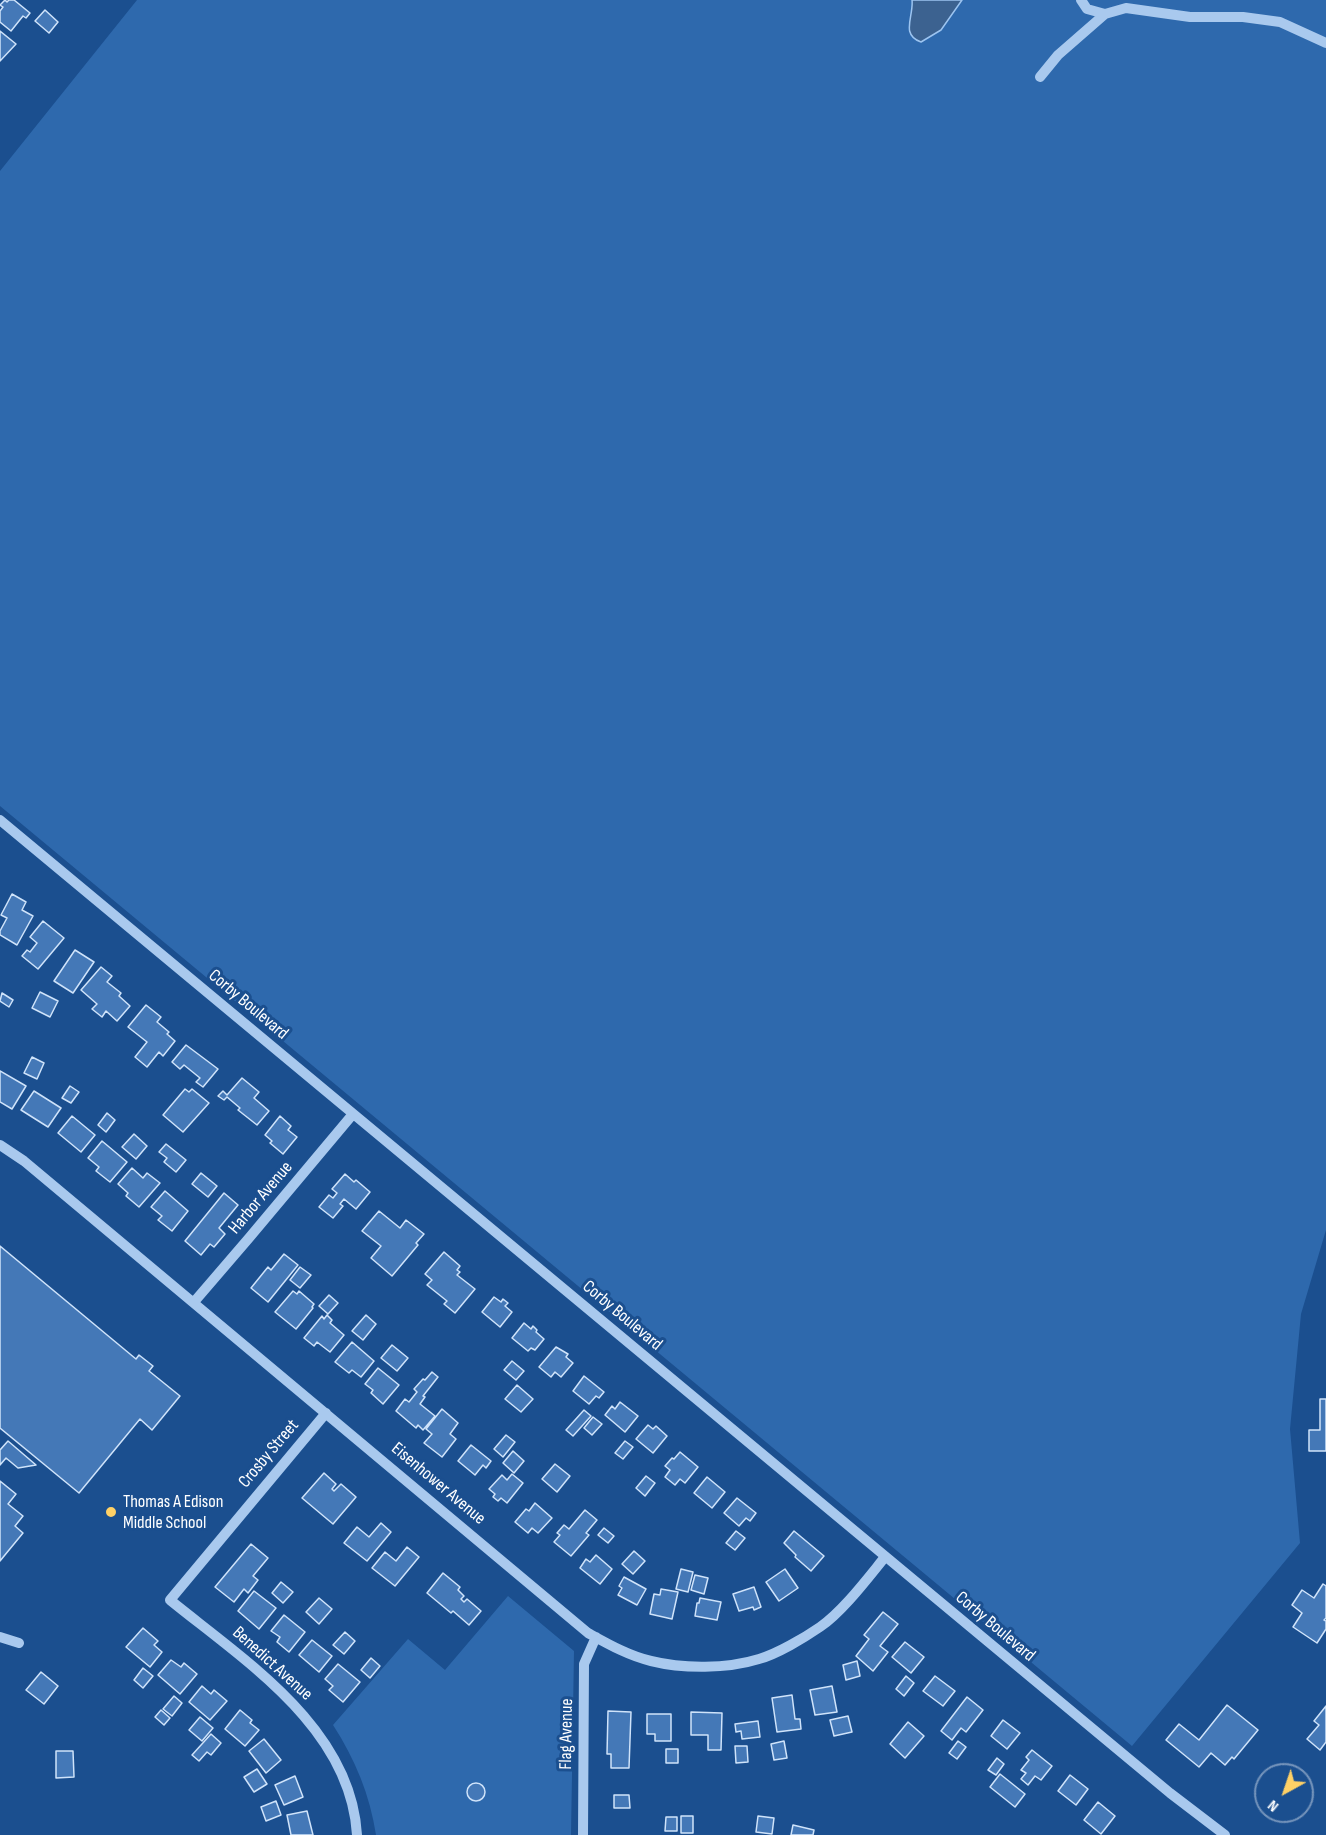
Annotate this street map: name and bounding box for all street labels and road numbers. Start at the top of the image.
street label: Corby Boulevard [204,965,292,1045]
street label: Harbor Avenue [224,1157,298,1239]
street label: Corby Boulevard [578,1276,666,1356]
street label: Crosby Street [234,1415,304,1493]
street label: Eisenhower Avenue [386,1438,490,1530]
street label: Corby Boulevard [951,1587,1039,1667]
street label: Benedict Avenue [227,1622,317,1706]
street label: Flag Avenue [556,1698,578,1770]

